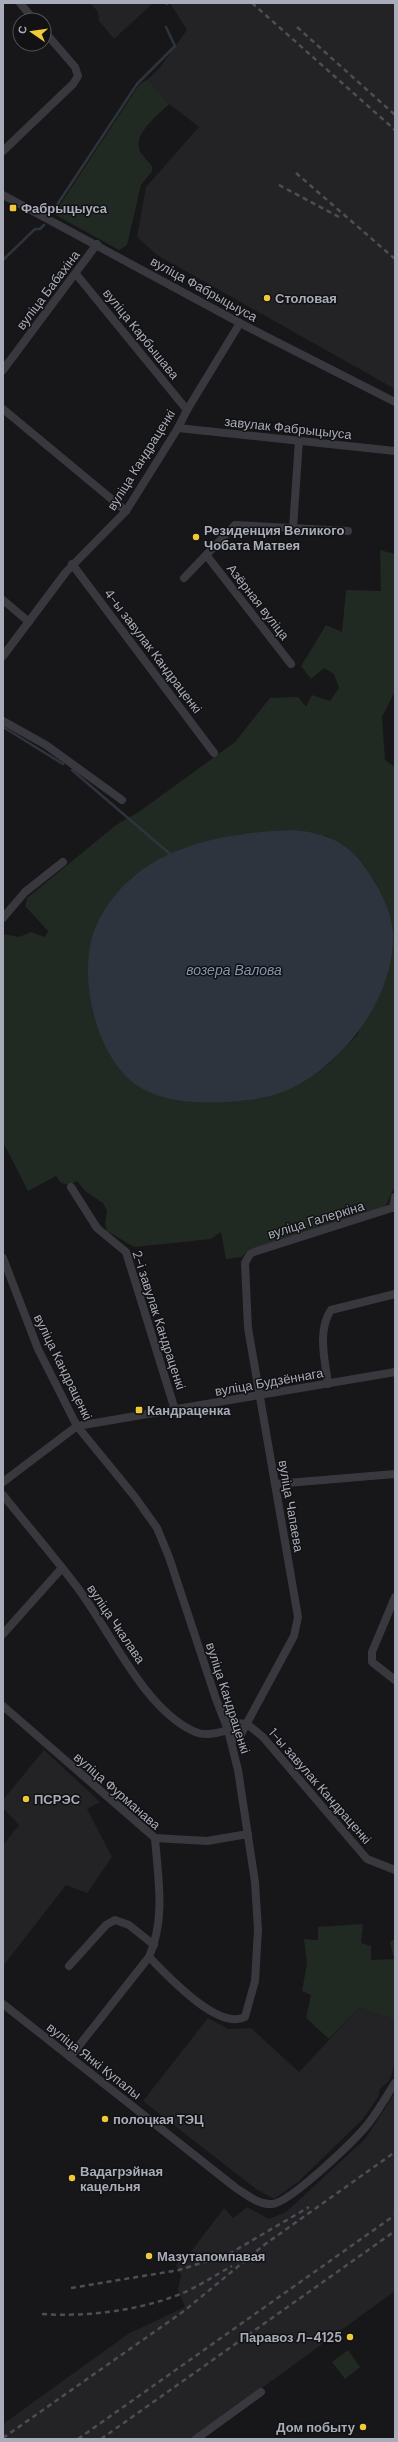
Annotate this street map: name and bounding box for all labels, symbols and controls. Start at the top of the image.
north arrow [12,12,52,52]
text: С [15,24,30,35]
place label: Фабрыцыуса [21,200,108,217]
marker: Фабрыцыуса [8,203,18,213]
street label: вуліца Бабахіна [13,246,84,333]
street label: вуліца Фабрыцыуса [148,253,261,326]
street label: вуліца Карбышава [99,285,183,383]
place label: Столовая [275,290,337,307]
marker: Столовая [262,293,272,303]
street label: вуліца Кандраценкі [103,406,179,514]
street label: завулак Фабрыцыуса [223,413,353,443]
place label: Резиденция Великого Чобата Матвея [204,522,344,554]
marker: Резиденция Великого Чобата Матвея [191,532,201,542]
street label: Азёрная вуліца [223,561,293,644]
street label: 4-ы завулак Кандраценкі [100,585,206,717]
water label: возера Валова [186,961,282,979]
street label: вуліца Галеркіна [266,1197,367,1243]
street label: 2-і завулак Кандраценкі [128,1248,190,1392]
street label: вуліца Кандраценкі [30,1311,96,1423]
street label: вуліца Будзённага [213,1364,325,1400]
place label: Кандраценка [147,1402,231,1419]
marker: Кандраценка [134,1405,144,1415]
street label: вуліца Чапаева [275,1459,308,1554]
street label: вуліца Чкалава [83,1581,149,1668]
street label: вуліца Кандраценкі [202,1640,254,1756]
street label: 1-ы завулак Кандраценкі [265,1724,375,1848]
street label: вуліца Фурманава [70,1749,164,1834]
place label: ПСРЭС [34,1791,81,1808]
marker: ПСРЭС [21,1794,31,1804]
street label: вуліца Янкі Купалы [43,2019,145,2103]
place label: полоцкая ТЭЦ [113,2111,204,2128]
marker: полоцкая ТЭЦ [100,2114,110,2124]
place label: Вадагрэйная кацельня [80,2163,163,2195]
marker: Вадагрэйная кацельня [67,2173,77,2183]
place label: Мазутапомпавая [157,2248,265,2265]
marker: Мазутапомпавая [144,2251,154,2261]
place label: Паравоз Л-4125 [240,2329,342,2346]
marker: Паравоз Л-4125 [345,2332,355,2342]
place label: Дом побыту [276,2419,356,2436]
marker: Дом побыту [358,2422,368,2432]

